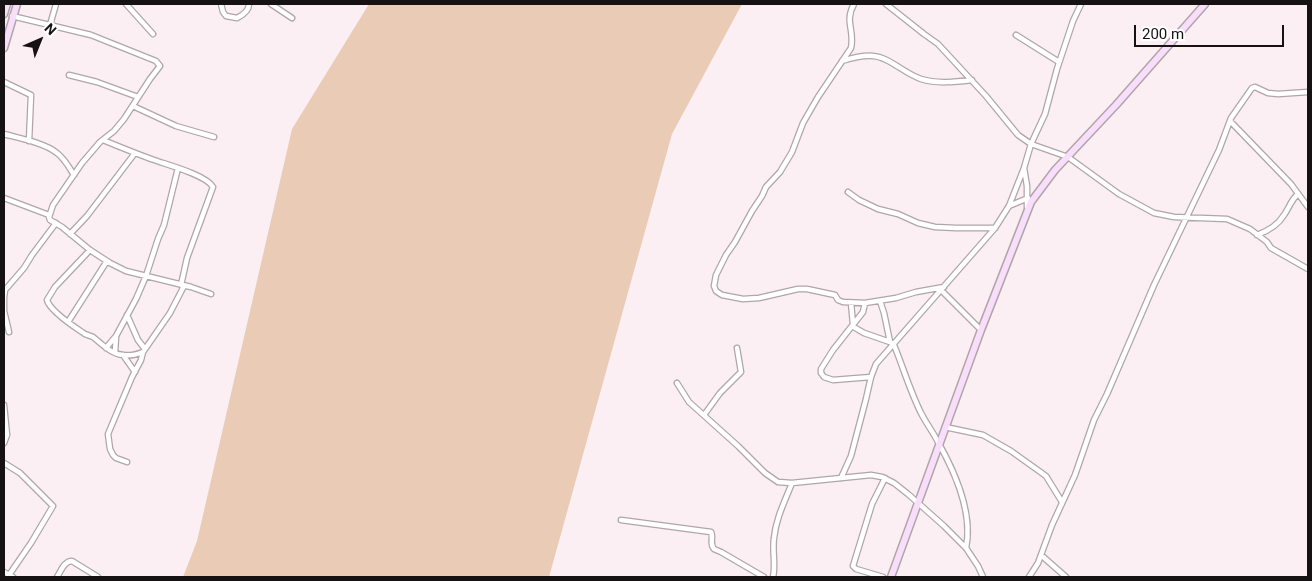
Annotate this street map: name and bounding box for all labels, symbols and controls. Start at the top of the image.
north arrow [15,15,65,65]
scale bar [1137,15,1287,47]
text: N [41,20,60,38]
text: 200 m [1142,25,1184,43]

